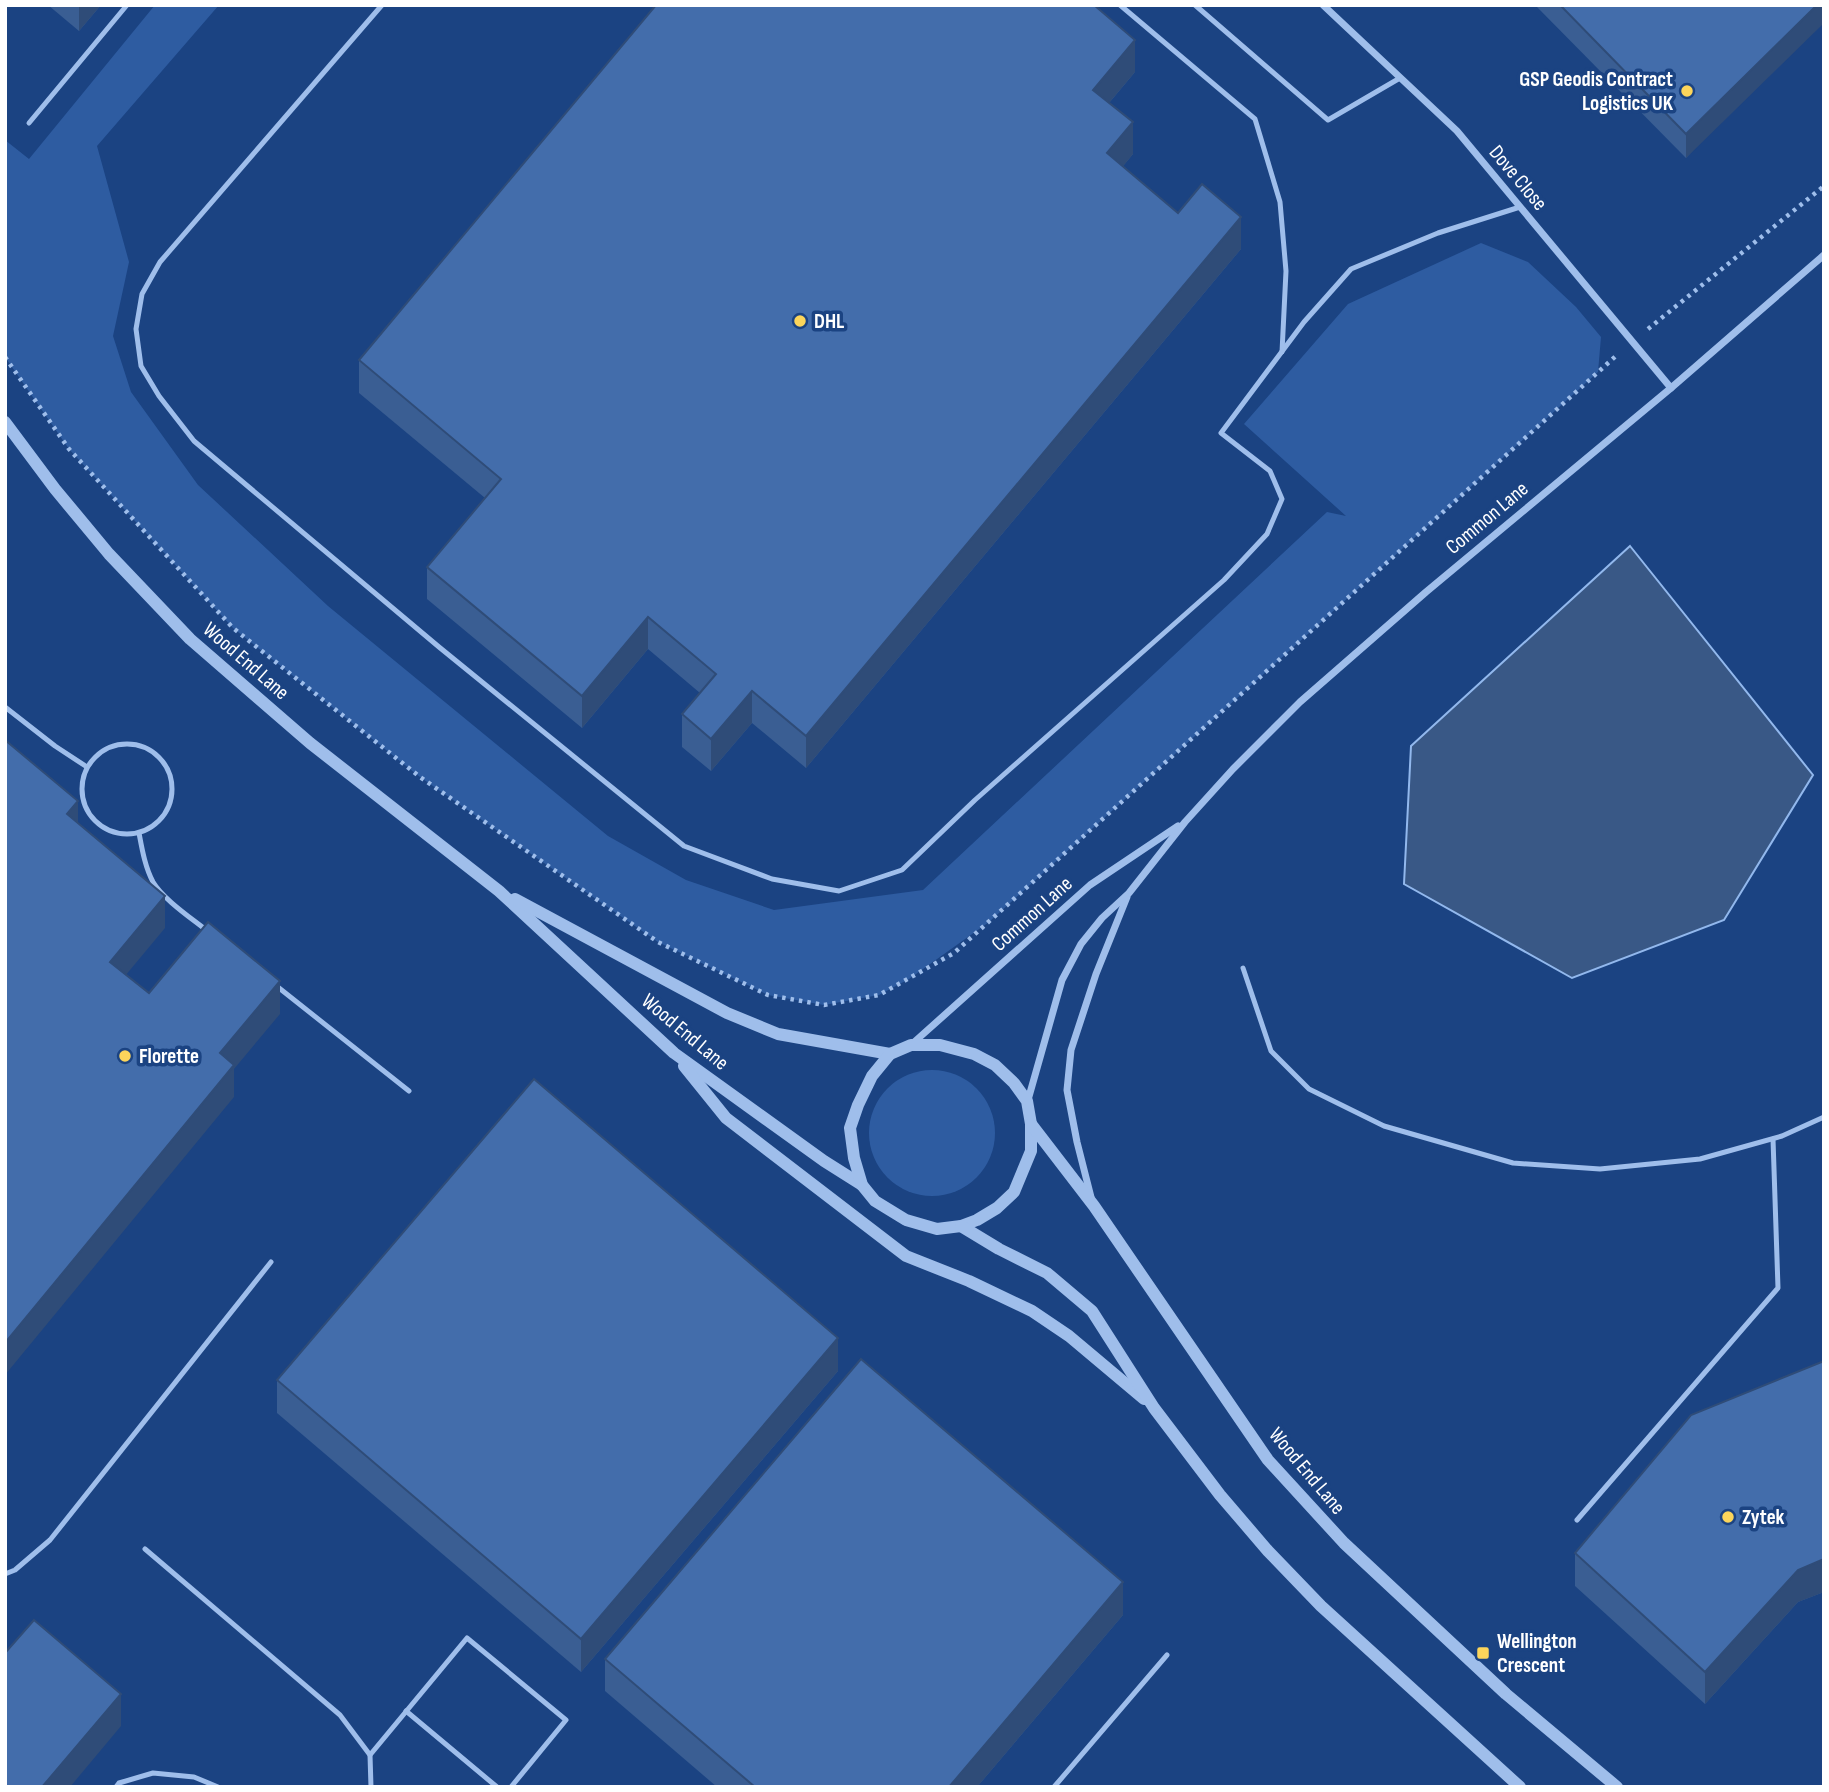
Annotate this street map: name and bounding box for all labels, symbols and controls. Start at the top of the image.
place label: GSP Geodis Contract Logistics UK [1519,67,1674,116]
marker: GSP Geodis Contract Logistics UK [1679,83,1695,99]
street label: Dove Close [1484,140,1552,216]
place label: DHL [814,309,844,334]
marker: DHL [792,313,808,329]
street label: Common Lane [1441,476,1533,560]
street label: Wood End Lane [198,617,294,705]
street label: Common Lane [986,871,1078,957]
street label: Wood End Lane [636,988,734,1076]
place label: Florette [139,1044,199,1069]
marker: Florette [117,1048,133,1064]
street label: Wood End Lane [1263,1422,1351,1520]
place label: Zytek [1742,1505,1785,1530]
marker: Zytek [1720,1509,1736,1525]
place label: Wellington Crescent [1497,1629,1577,1678]
marker: Wellington Crescent [1475,1645,1491,1661]

